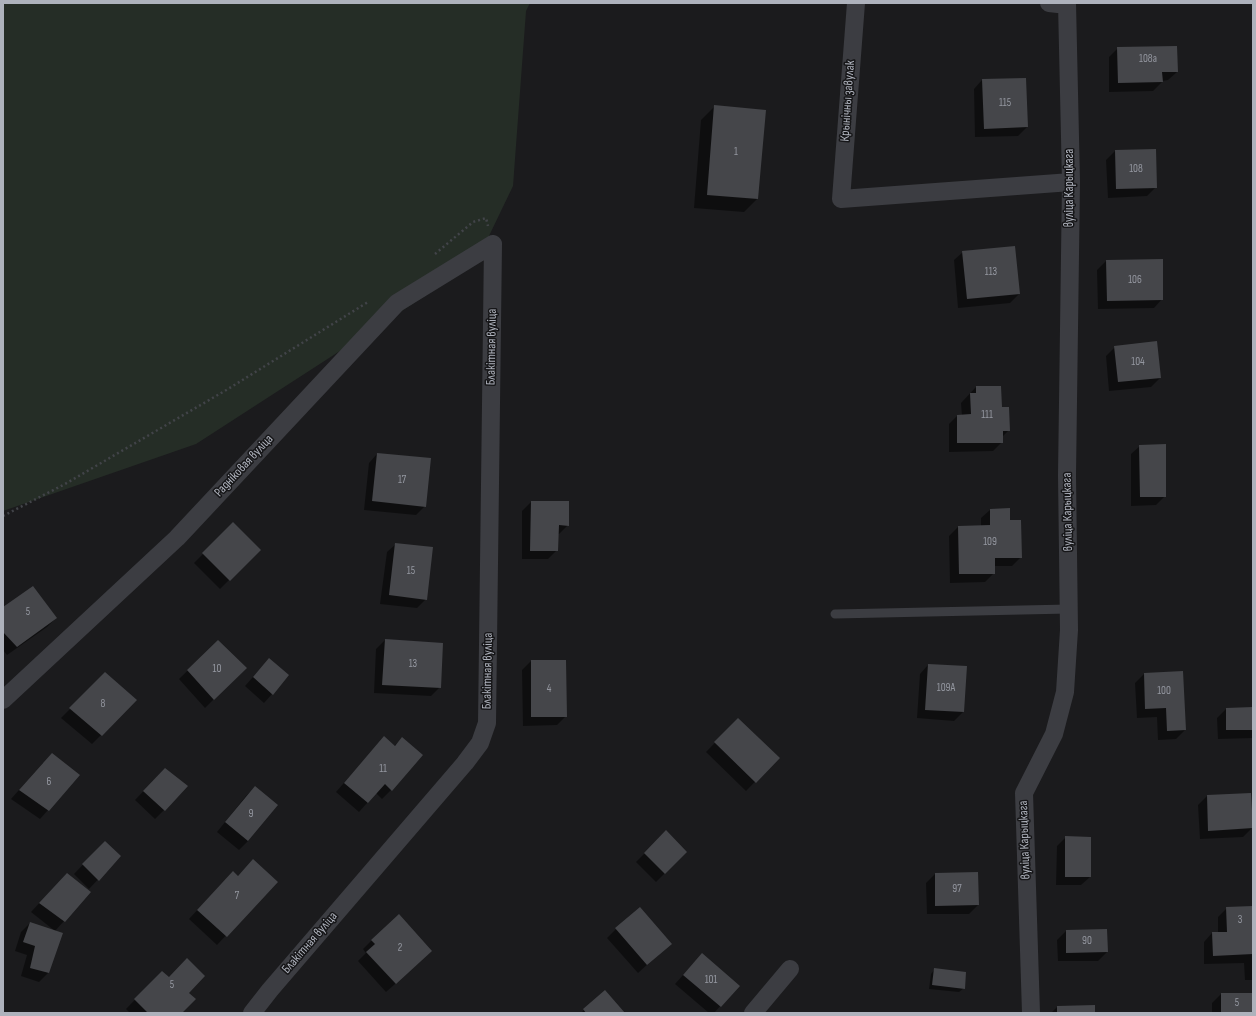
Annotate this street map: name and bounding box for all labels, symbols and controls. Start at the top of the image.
house number: 108а [1139,52,1157,66]
street label: Крынічны завулак [837,60,859,142]
house number: 115 [999,96,1011,110]
house number: 1 [734,145,738,159]
street label: вуліца Карыцкага [1062,149,1078,227]
house number: 108 [1129,162,1143,176]
house number: 113 [985,265,997,279]
house number: 106 [1128,273,1142,287]
street label: Блакітная вуліца [484,309,500,385]
house number: 104 [1131,355,1145,369]
house number: 111 [981,408,993,422]
street label: Радніковая вуліца [211,432,277,500]
house number: 17 [398,473,406,487]
street label: вуліца Карыцкага [1060,473,1076,551]
house number: 109 [983,535,997,549]
house number: 15 [407,564,415,578]
house number: 5 [26,605,30,619]
street label: Блакітная вуліца [480,633,496,709]
house number: 13 [409,657,417,671]
house number: 10 [213,662,221,676]
house number: 109А [937,681,955,695]
house number: 4 [547,682,551,696]
house number: 100 [1157,684,1171,698]
house number: 8 [101,697,105,711]
house number: 11 [379,762,387,776]
house number: 6 [47,775,51,789]
street label: вуліца Карыцкага [1016,800,1034,880]
house number: 9 [249,807,253,821]
house number: 97 [952,882,962,896]
house number: 7 [235,889,239,903]
street label: Блакітная вуліца [279,909,341,977]
house number: 3 [1238,913,1242,927]
house number: 90 [1082,934,1092,948]
house number: 2 [398,941,402,955]
house number: 101 [705,973,717,987]
house number: 5 [170,978,174,992]
house number: 5 [1235,996,1239,1010]

